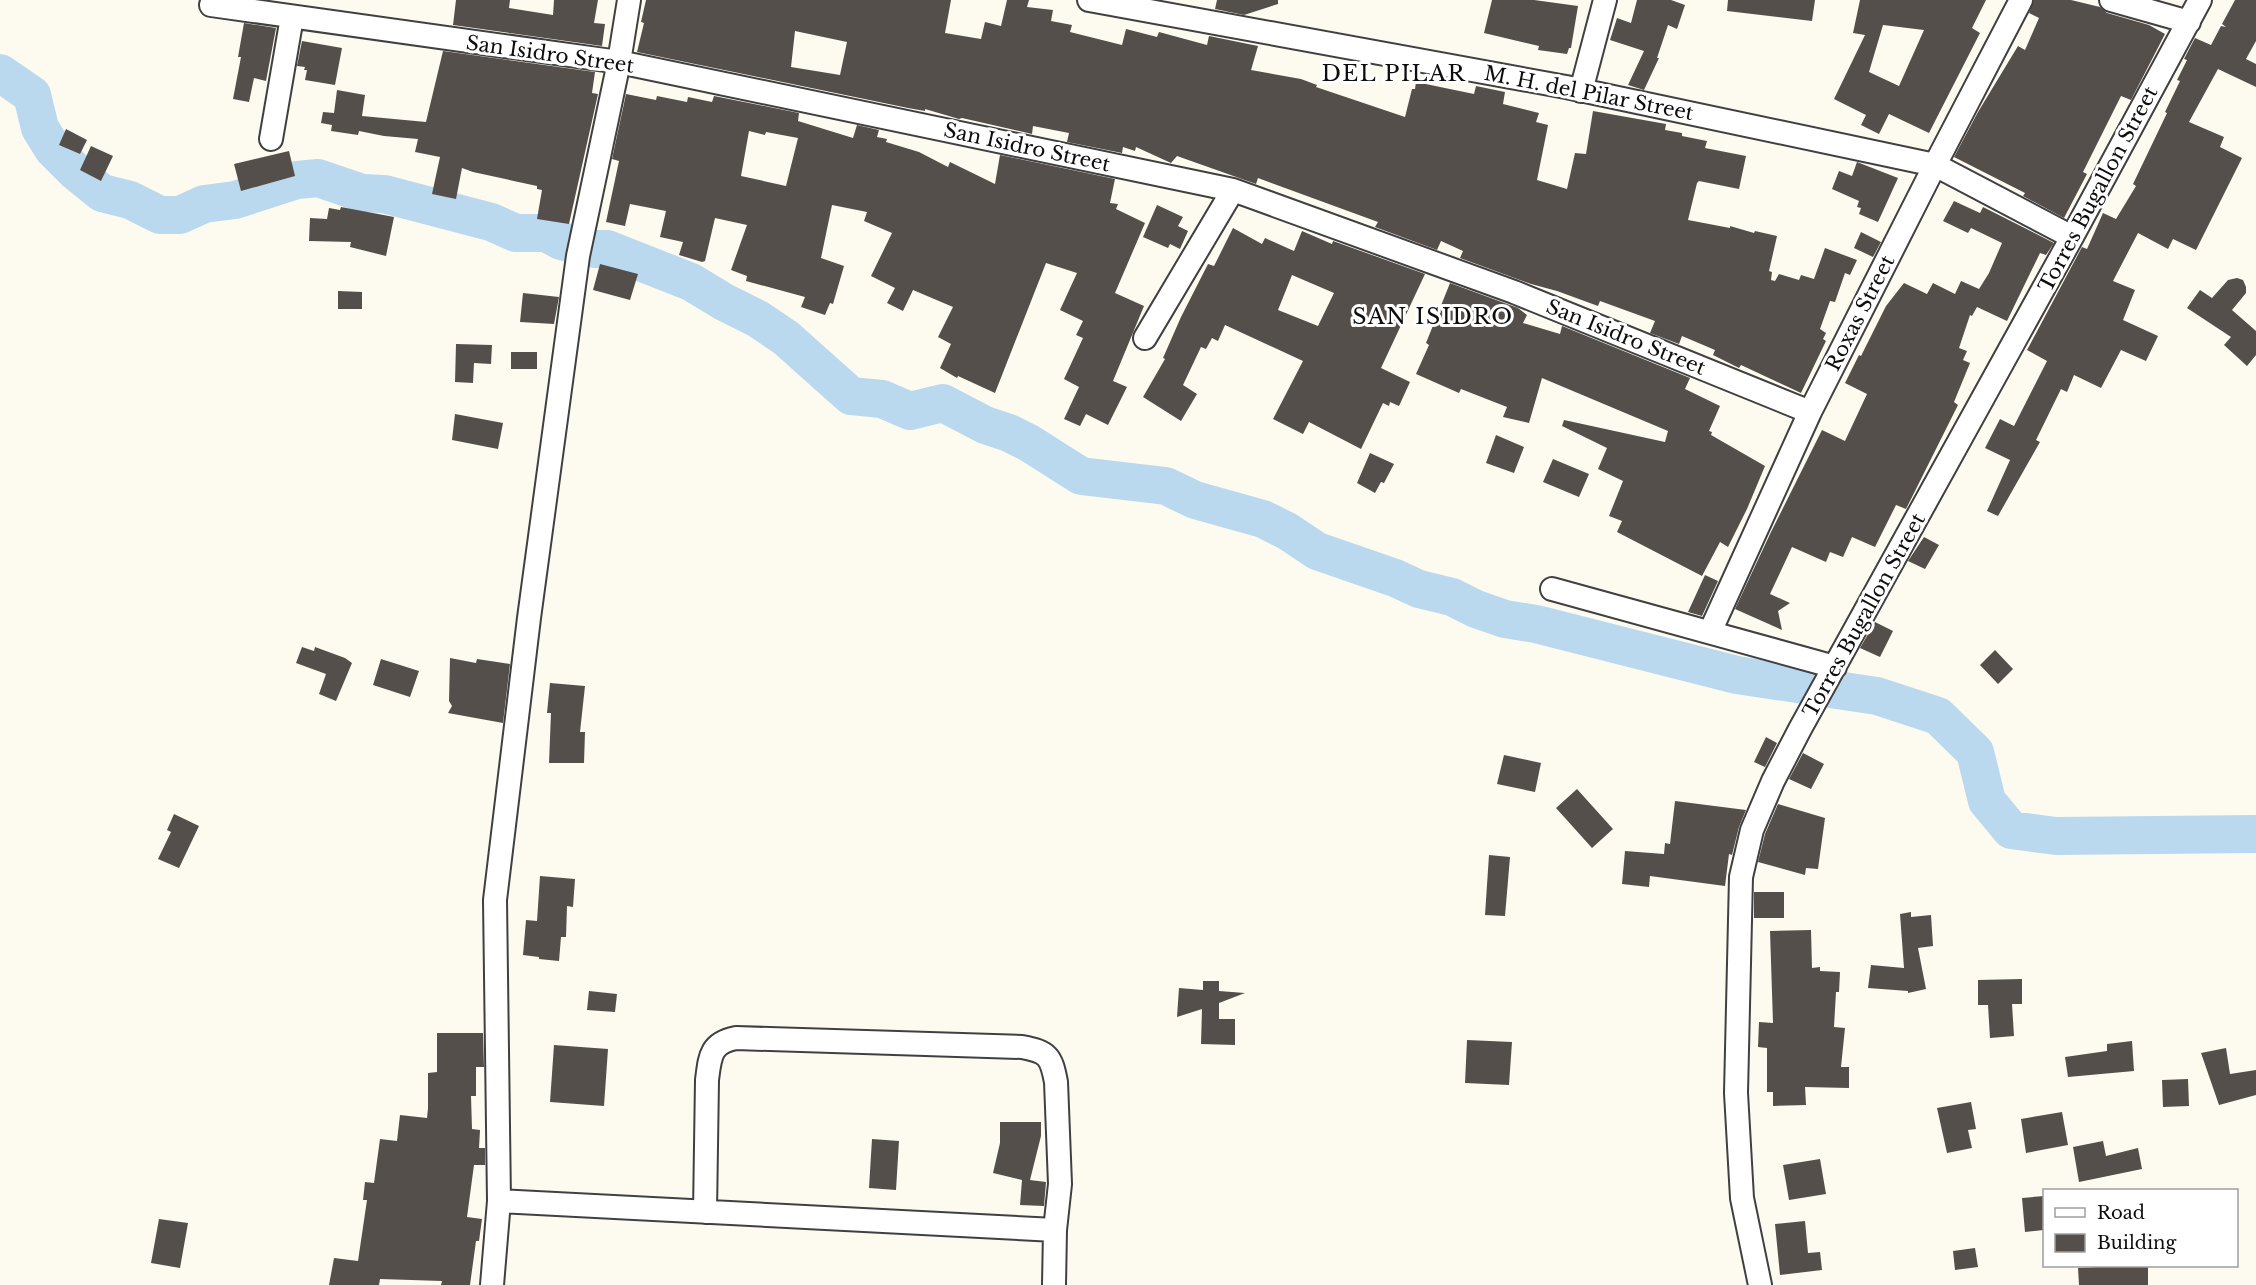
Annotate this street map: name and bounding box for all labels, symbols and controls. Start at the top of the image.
street label: San Isidro Street [464,30,636,78]
district label: DEL PILAR [1322,60,1466,87]
street label: M. H. del Pilar Street [1482,61,1696,125]
street label: Torres Bugallon Street [2034,82,2163,296]
street label: San Isidro Street [942,118,1113,176]
street label: Roxas Street [1821,251,1900,375]
street label: San Isidro Street [1543,294,1709,380]
district label: SAN ISIDRO [1352,303,1514,330]
street label: Torres Bugallon Street [1798,508,1930,721]
legend [2043,1189,2238,1267]
text: Road [2097,1202,2145,1224]
text: Building [2097,1232,2176,1254]

